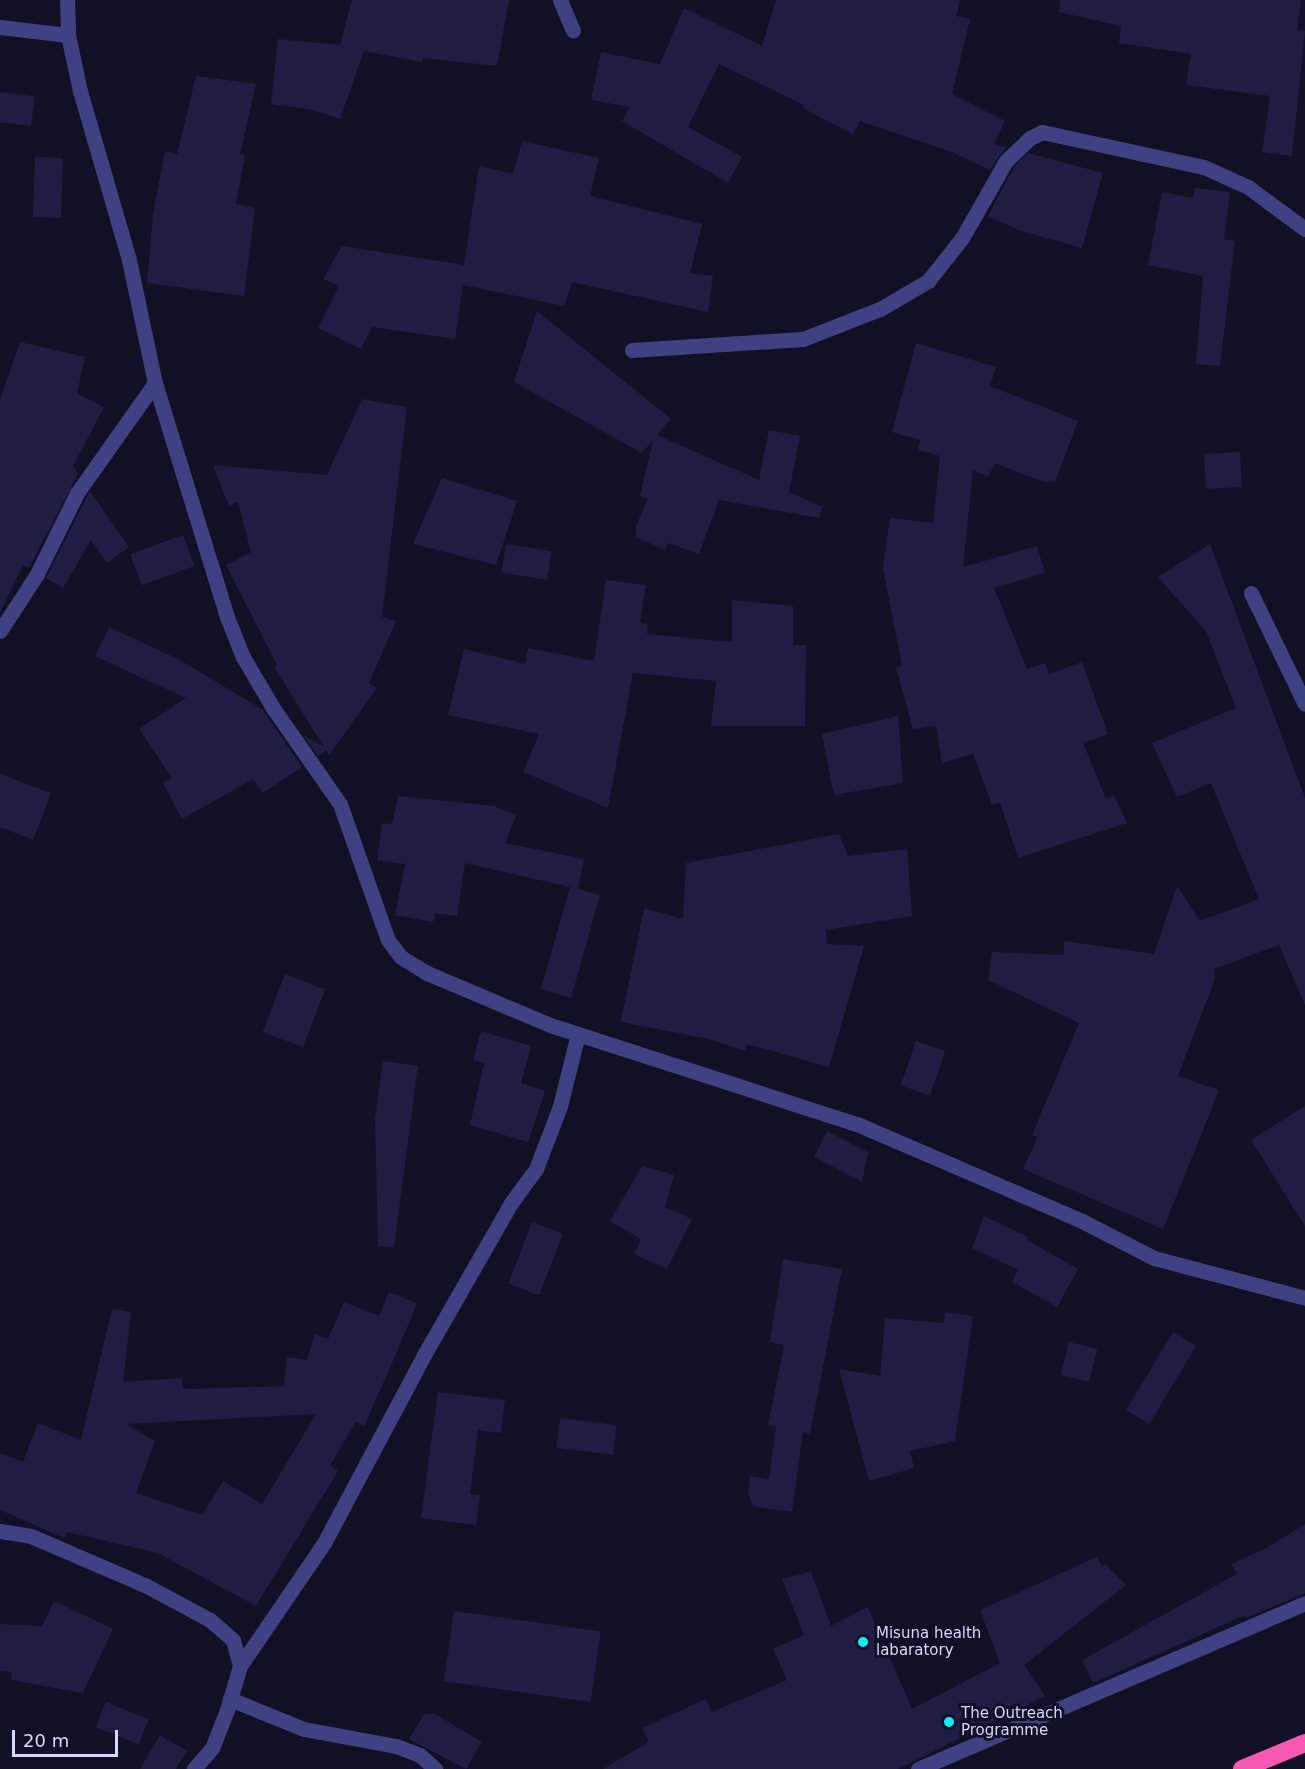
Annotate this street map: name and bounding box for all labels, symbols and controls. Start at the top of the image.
place label: Misuna health labaratory [876,1624,981,1659]
marker: Misuna health labaratory [854,1633,872,1651]
place label: The Outreach Programme [961,1704,1063,1739]
marker: The Outreach Programme [942,1715,956,1729]
scale bar [15,1718,122,1756]
text: 20 m [23,1730,69,1751]

